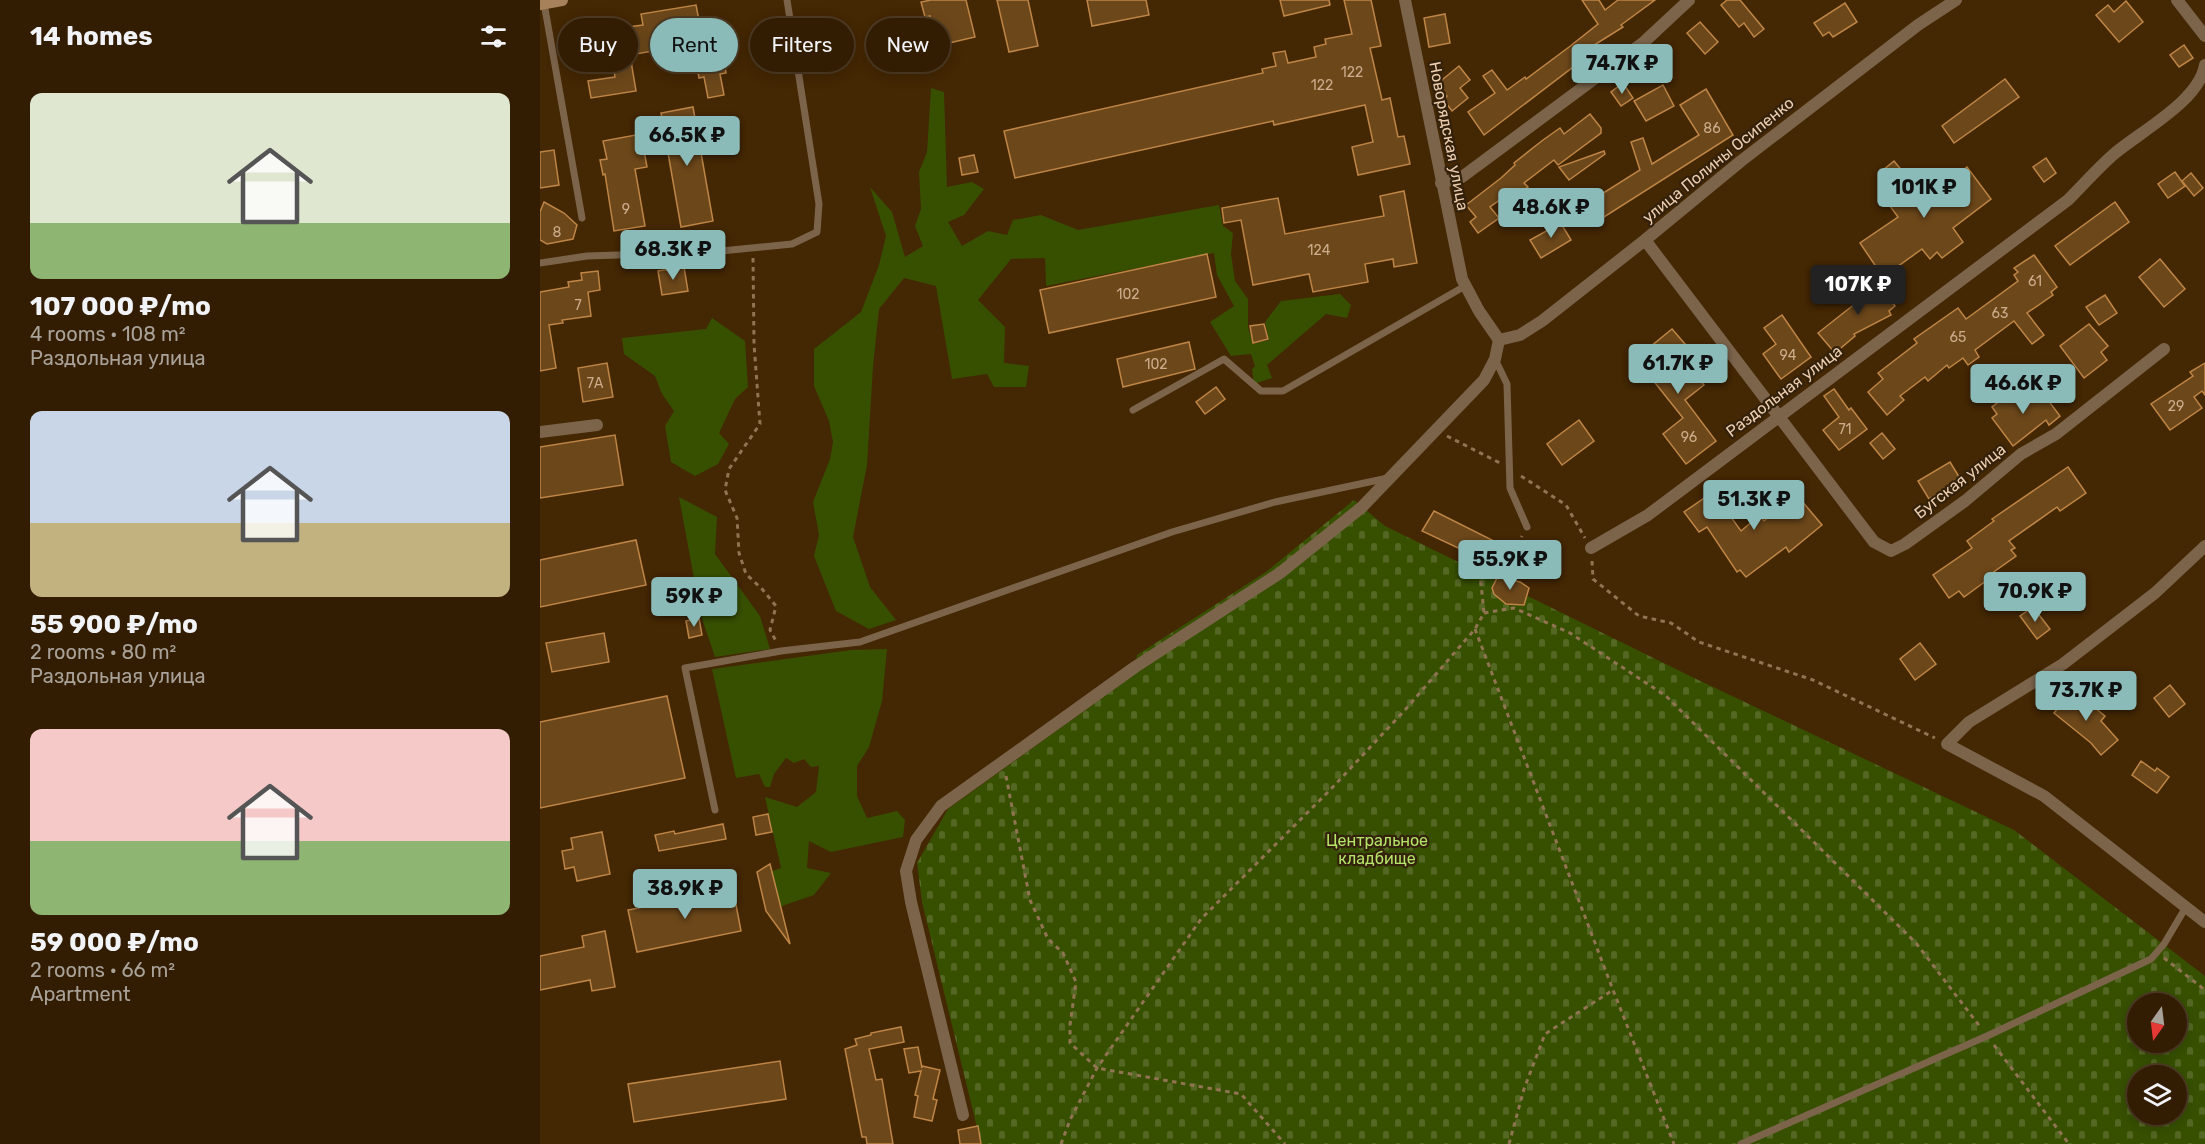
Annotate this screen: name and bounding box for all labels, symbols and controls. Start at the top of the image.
chip: Buy [558,18,638,72]
chip: Rent [650,18,738,72]
chip: Filters [750,18,854,72]
chip: New [866,18,950,72]
icon: filters [477,20,510,53]
text: 14 homes [30,21,153,52]
pin: 74.7K ₽ [1567,44,1677,95]
text: 74.7K ₽ [1586,51,1658,75]
street label: Новорядская улица [1425,60,1473,212]
house number: 122 [1341,64,1363,81]
house number: 122 [1311,77,1333,94]
street label: улица Полины Осипенко [1638,93,1798,227]
pin: 66.5K ₽ [632,116,742,167]
house number: 86 [1703,120,1721,137]
text: 66.5K ₽ [649,123,725,147]
icon: home [216,132,324,240]
pin: 101K ₽ [1875,168,1973,219]
text: 101K ₽ [1891,175,1957,199]
pin: 48.6K ₽ [1496,188,1606,239]
text: 48.6K ₽ [1512,195,1590,219]
house number: 9 [622,201,630,218]
house number: 8 [553,224,562,241]
pin: 68.3K ₽ [618,230,728,281]
text: 68.3K ₽ [634,237,712,261]
house number: 124 [1308,242,1331,259]
pin: 107K ₽ [1809,265,1907,316]
text: 107K ₽ [1825,272,1891,296]
house number: 61 [2028,273,2042,290]
house number: 102 [1116,286,1140,303]
text: 107 000 ₽/mo [30,291,211,322]
house number: 7 [574,297,582,314]
house number: 63 [1992,305,2008,322]
text: 4 rooms · 108 m² [30,322,186,346]
house number: 65 [1950,329,1966,346]
street label: Раздольная улица [1722,341,1846,441]
pin: 61.7K ₽ [1623,344,1733,395]
text: Раздольная улица [30,346,206,370]
house number: 94 [1780,347,1797,364]
text: 61.7K ₽ [1643,351,1713,375]
house number: 102 [1144,356,1168,373]
pin: 46.6K ₽ [1968,364,2078,415]
text: 46.6K ₽ [1984,371,2062,395]
house number: 7А [587,375,604,392]
house number: 29 [2168,398,2184,415]
house number: 71 [1838,421,1852,438]
house number: 96 [1681,429,1697,446]
street label: Бугская улица [1911,439,2009,523]
icon: home [216,450,324,558]
pin: 51.3K ₽ [1699,480,1809,531]
text: 51.3K ₽ [1717,487,1791,511]
pin: 55.9K ₽ [1455,540,1565,591]
text: 55.9K ₽ [1472,547,1548,571]
pin: 70.9K ₽ [1980,572,2090,623]
pin: 59K ₽ [652,577,736,628]
text: 70.9K ₽ [1998,579,2072,603]
text: 59K ₽ [665,584,723,608]
text: 55 900 ₽/mo [30,609,198,640]
text: 2 rooms · 80 m² [30,640,176,664]
text: Раздольная улица [30,664,206,688]
pin: 73.7K ₽ [2031,671,2141,722]
text: 73.7K ₽ [2049,678,2123,702]
icon: home [216,768,324,876]
park label: Центральное кладбище [1326,831,1428,868]
pin: 38.9K ₽ [630,869,740,920]
text: 38.9K ₽ [647,876,723,900]
text: 59 000 ₽/mo [30,927,199,958]
text: 2 rooms · 66 m² [30,958,175,982]
text: Apartment [30,982,131,1006]
north arrow [2127,993,2187,1053]
map controls [2127,993,2187,1125]
button: layers [2127,1065,2187,1125]

